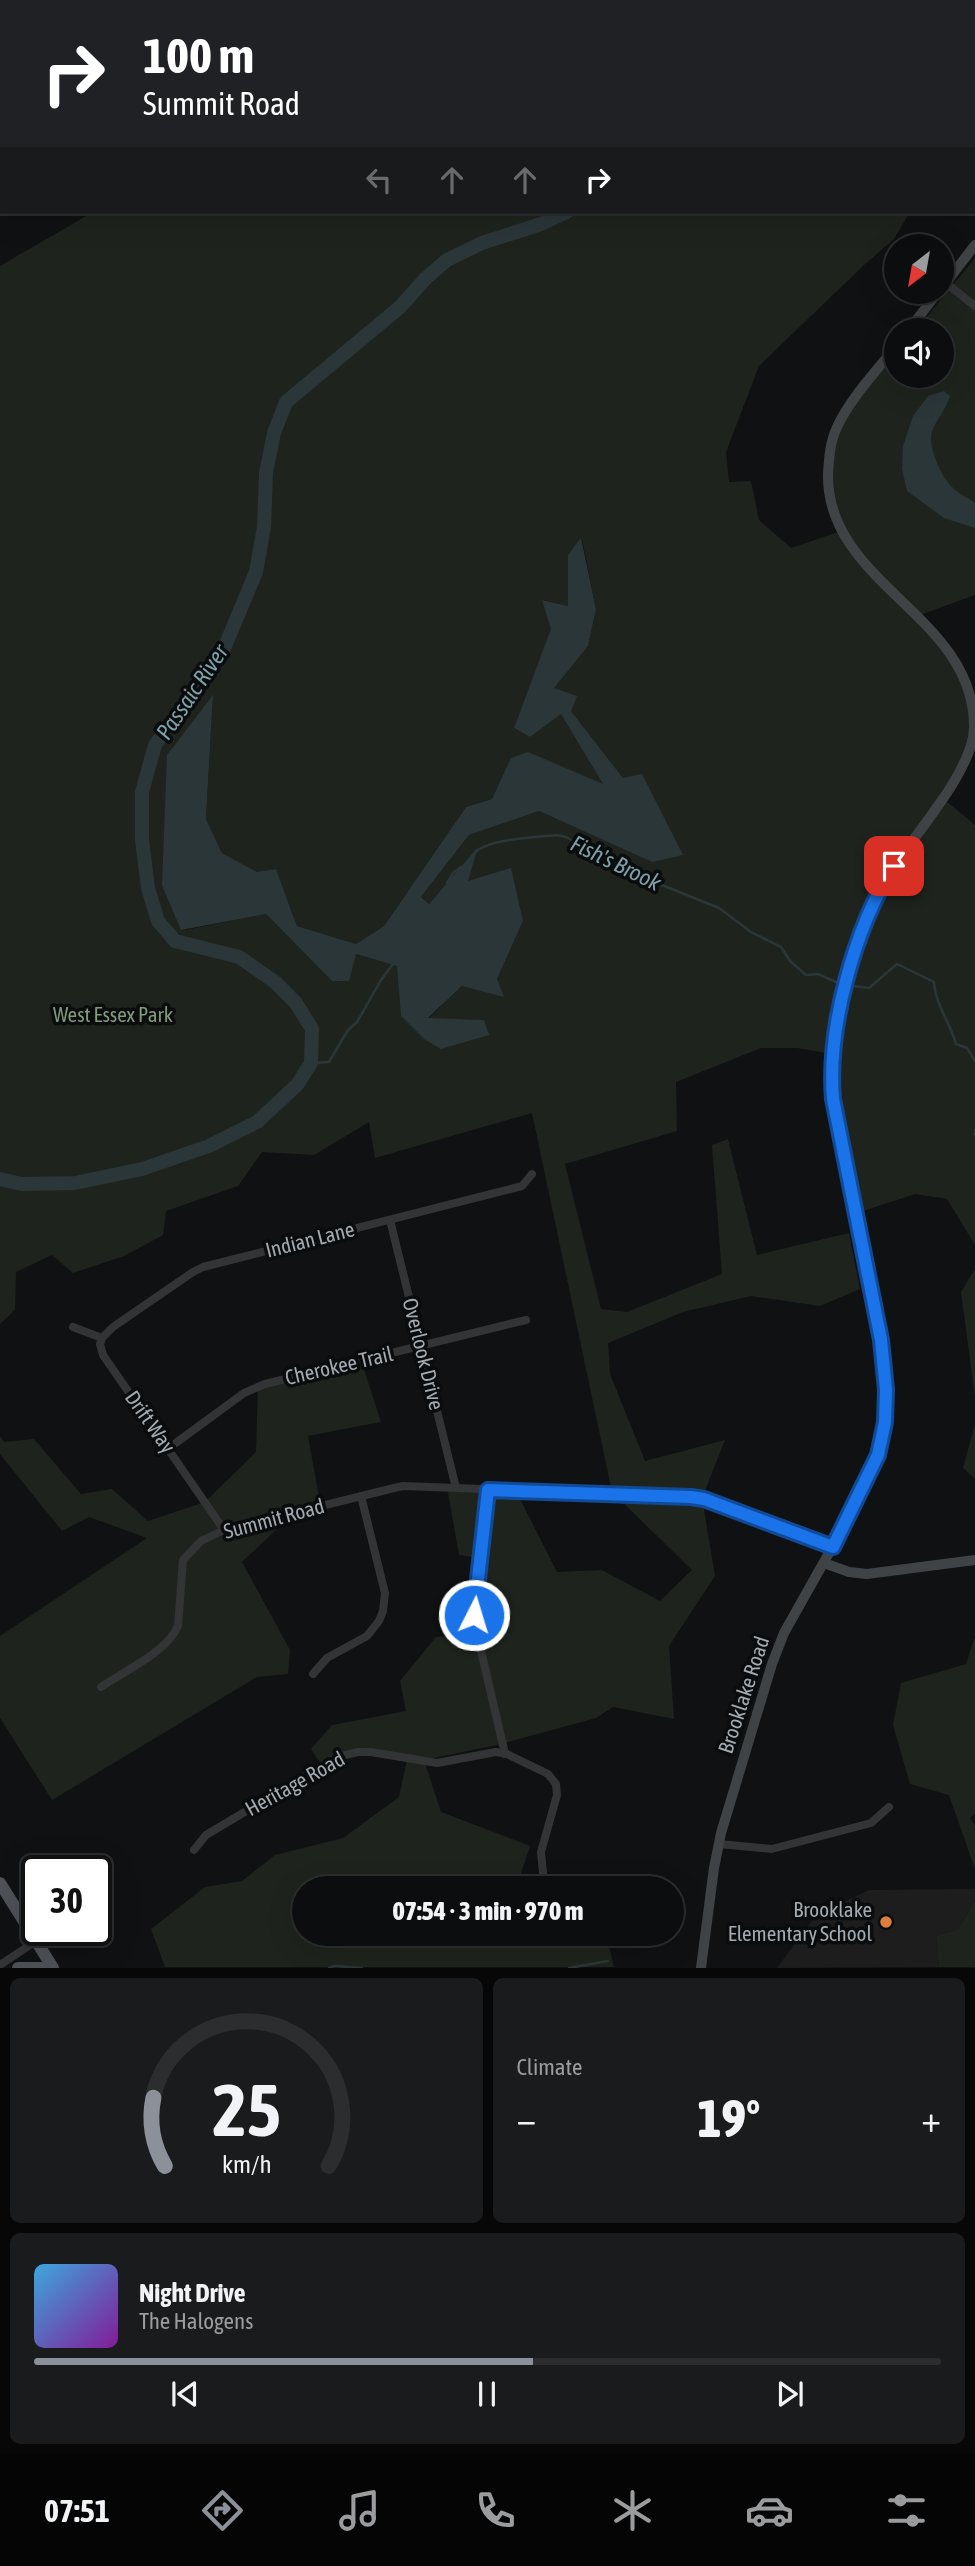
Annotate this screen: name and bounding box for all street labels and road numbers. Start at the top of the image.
street label: Indian Lane [263,1216,357,1262]
street label: Overlook Drive [398,1295,449,1412]
street label: Cherokee Trail [283,1341,395,1389]
street label: Drift Way [121,1386,181,1457]
street label: Summit Road [221,1493,327,1543]
street label: Brooklake Road [713,1633,773,1756]
street label: Heritage Road [241,1746,348,1820]

